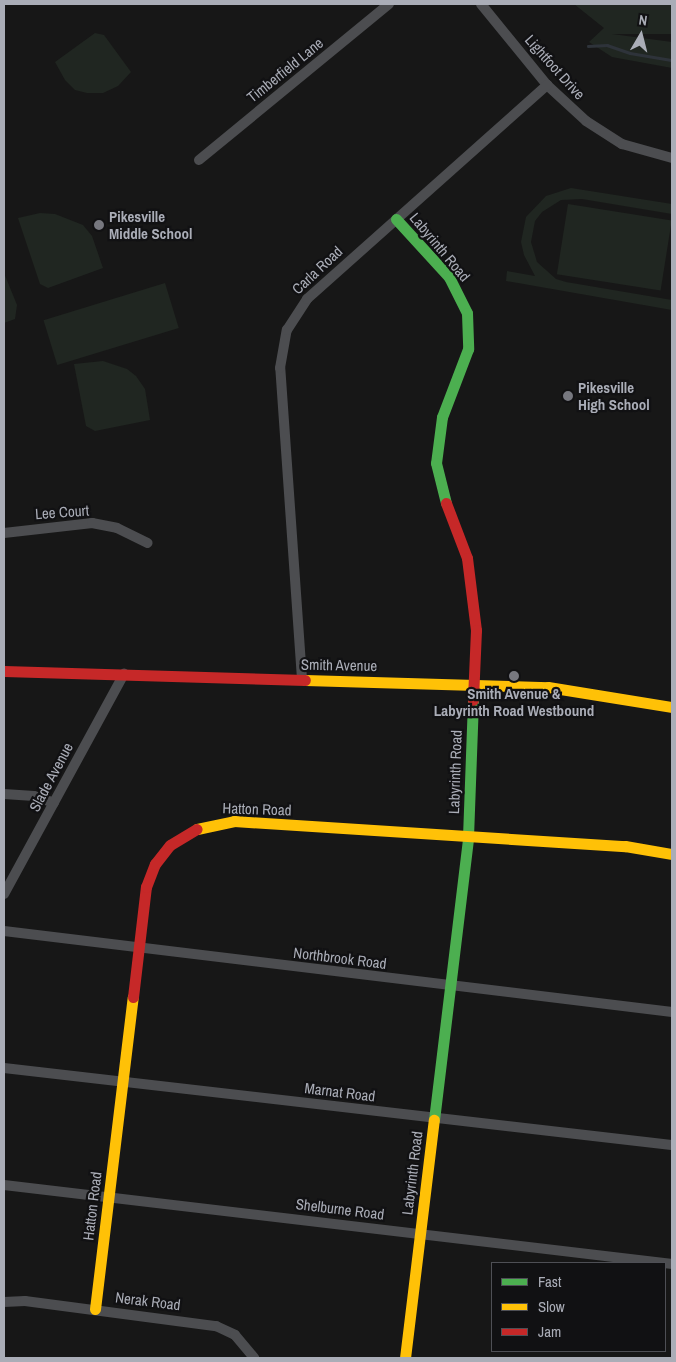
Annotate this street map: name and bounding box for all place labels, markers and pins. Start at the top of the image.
place label: Pikesville Middle School [109,207,192,242]
marker: Pikesville Middle School [93,219,105,231]
place label: Pikesville High School [578,378,650,413]
marker: Pikesville High School [562,390,574,402]
marker: Smith Avenue & Labyrinth Road Westbound [508,670,520,682]
place label: Smith Avenue & Labyrinth Road Westbound [434,684,594,719]

